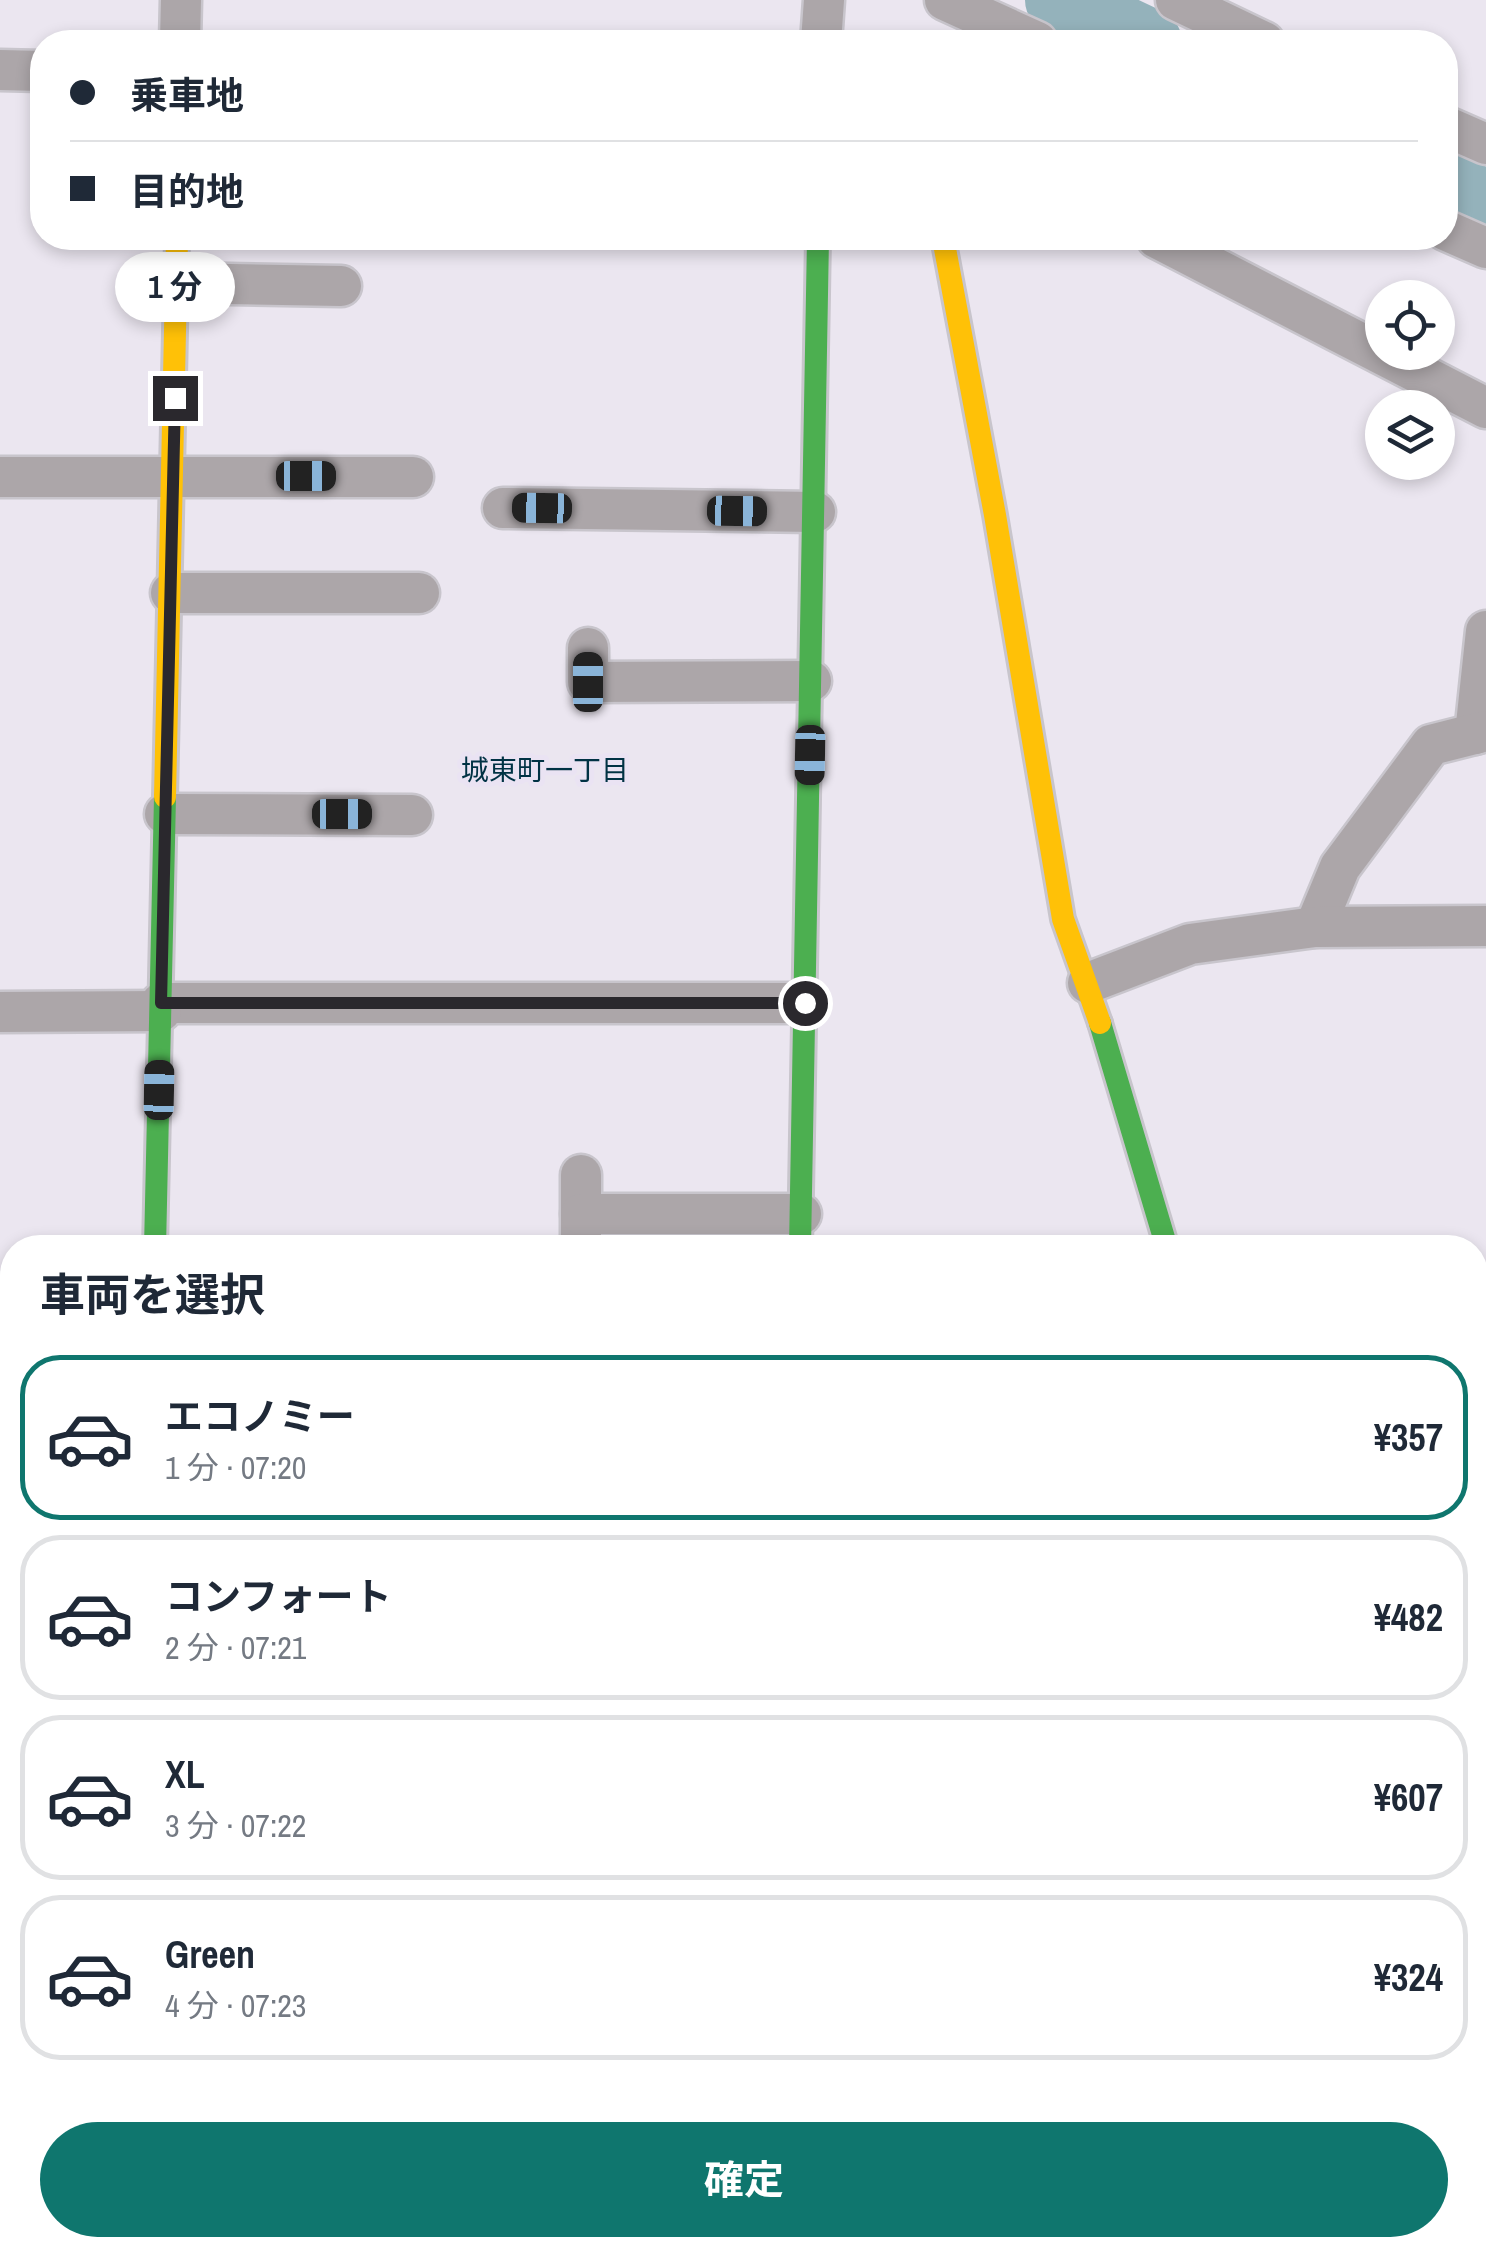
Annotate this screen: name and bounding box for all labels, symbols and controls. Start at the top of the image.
text: 乗車地 [130,70,244,121]
text: 目的地 [130,166,244,217]
callout: 1 分 [115,253,235,323]
text: 1 分 [148,265,202,308]
map controls [1365,280,1455,480]
button: locate [1365,280,1455,370]
route end [153,376,198,421]
button: layers [1365,390,1455,480]
car [276,461,336,491]
car [512,492,572,524]
car [707,495,767,527]
car [573,652,603,712]
car [794,725,826,785]
district label: 城東町一丁目 [461,751,629,789]
car [312,799,372,829]
route start [783,981,828,1026]
car [143,1060,175,1120]
text: 車両を選択 [40,1264,265,1325]
text: エコノミー [165,1391,355,1442]
icon: car [45,1393,135,1483]
text: ¥357 [1374,1412,1443,1463]
text: 1 分 · 07:20 [165,1446,306,1489]
text: コンフォート [165,1571,392,1622]
icon: car [45,1573,135,1663]
text: ¥482 [1374,1592,1443,1643]
text: 2 分 · 07:21 [165,1626,306,1669]
text: XL [165,1749,205,1800]
icon: car [45,1753,135,1843]
text: ¥607 [1374,1772,1443,1823]
text: 3 分 · 07:22 [165,1804,306,1847]
text: Green [165,1929,255,1980]
icon: car [45,1933,135,2023]
text: ¥324 [1374,1952,1443,2003]
text: 4 分 · 07:23 [165,1984,306,2027]
button: 確定 [40,2122,1448,2237]

